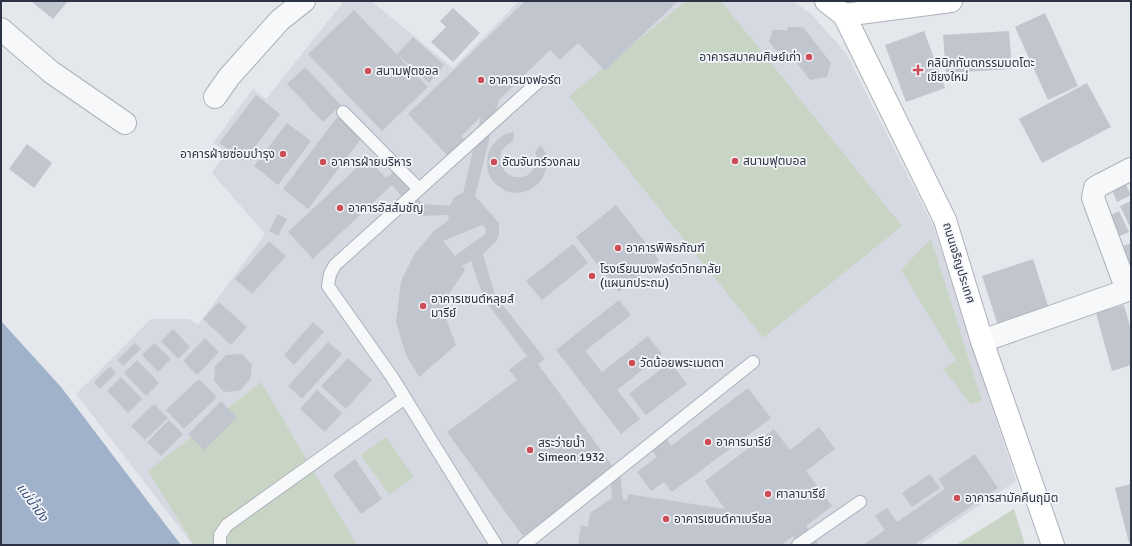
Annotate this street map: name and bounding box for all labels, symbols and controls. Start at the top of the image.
place label: อาคารสมาคมศิษย์เก่า [699,50,801,65]
marker: อาคารสมาคมศิษย์เก่า [804,52,814,62]
place label: คลินิกทันตกรรมมตโตะ เชียงใหม่ [927,56,1035,85]
place label: สนามฟุตซอล [376,64,439,79]
marker: คลินิกทันตกรรมมตโตะ เชียงใหม่ [912,64,924,76]
marker: สนามฟุตซอล [363,66,373,76]
place label: อาคารมงฟอร์ต [489,73,561,88]
marker: อาคารมงฟอร์ต [476,75,486,85]
place label: อาคารฝ่ายซ่อมบำรุง [180,147,275,162]
marker: อาคารฝ่ายซ่อมบำรุง [278,149,288,159]
place label: สนามฟุตบอล [743,154,806,169]
place label: อาคารฝ่ายบริหาร [331,155,412,170]
place label: อัฒจันทร์วงกลม [502,155,580,170]
marker: สนามฟุตบอล [730,156,740,166]
marker: อาคารฝ่ายบริหาร [318,157,328,167]
marker: อัฒจันทร์วงกลม [489,157,499,167]
place label: อาคารอัสสัมชัญ [348,201,423,216]
marker: อาคารอัสสัมชัญ [335,203,345,213]
street label: ถนนเจริญประเทศ [939,221,978,305]
place label: อาคารพิพิธภัณฑ์ [626,241,705,256]
marker: อาคารพิพิธภัณฑ์ [613,243,623,253]
place label: โรงเรียนมงฟอร์ตวิทยาลัย (แผนกประถม) [600,262,721,291]
marker: โรงเรียนมงฟอร์ตวิทยาลัย (แผนกประถม) [587,271,597,281]
place label: อาคารเซนต์หลุยส์ มารีย์ [431,292,514,321]
marker: อาคารเซนต์หลุยส์ มารีย์ [418,301,428,311]
place label: วัดน้อยพระเมตตา [640,356,724,371]
marker: วัดน้อยพระเมตตา [627,358,637,368]
place label: สระว่ายน้ำ Simeon 1932 [538,434,605,465]
place label: อาคารมารีย์ [716,435,771,450]
marker: อาคารมารีย์ [703,437,713,447]
marker: สระว่ายน้ำ Simeon 1932 [525,445,535,455]
water label: แม่น้ำปิง [13,479,54,526]
place label: ศาลามารีย์ [776,487,825,502]
marker: ศาลามารีย์ [763,489,773,499]
place label: อาคารสามัคคีนฤมิต [965,491,1058,506]
marker: อาคารสามัคคีนฤมิต [952,493,962,503]
place label: อาคารเซนต์คาเบรียล [674,512,772,527]
marker: อาคารเซนต์คาเบรียล [661,514,671,524]

